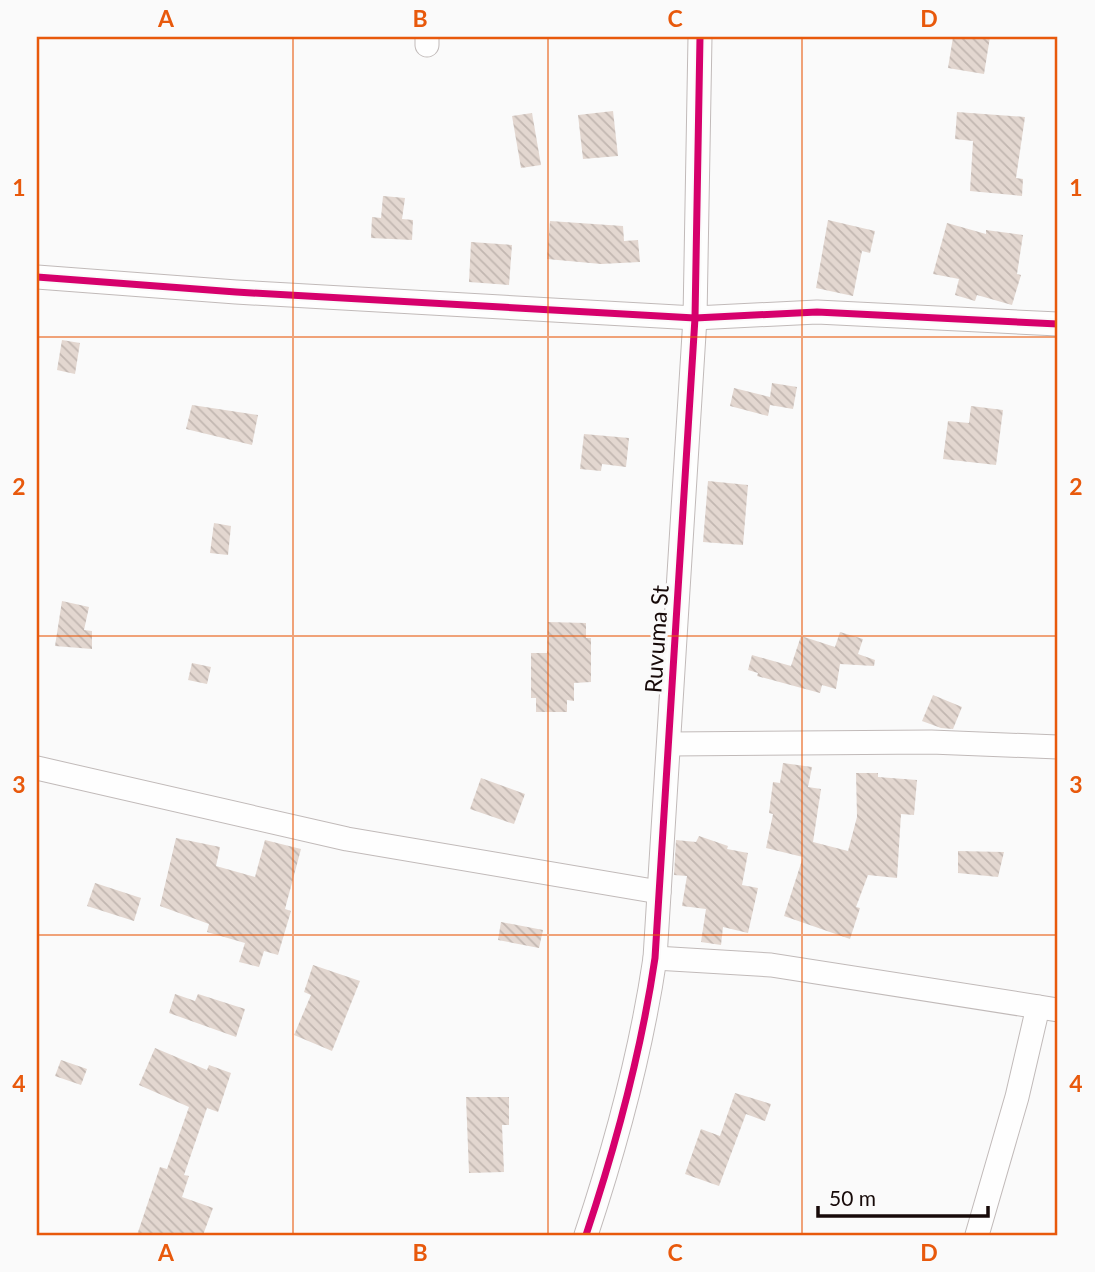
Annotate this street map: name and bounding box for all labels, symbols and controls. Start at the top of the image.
text: A [157,4,175,32]
text: B [412,4,428,32]
text: C [667,4,683,32]
text: D [920,4,938,32]
text: 1 [12,173,26,201]
text: 1 [1069,173,1083,201]
text: 2 [12,472,26,500]
text: 2 [1069,472,1083,500]
street label: Ruvuma St [638,583,674,694]
text: 3 [12,770,26,798]
text: 3 [1069,770,1083,798]
text: 4 [12,1069,26,1097]
text: 4 [1069,1069,1083,1097]
scale bar [818,1174,988,1218]
text: 50 m [829,1185,876,1210]
text: A [157,1238,175,1266]
text: B [412,1238,428,1266]
text: C [667,1238,683,1266]
text: D [920,1238,938,1266]

